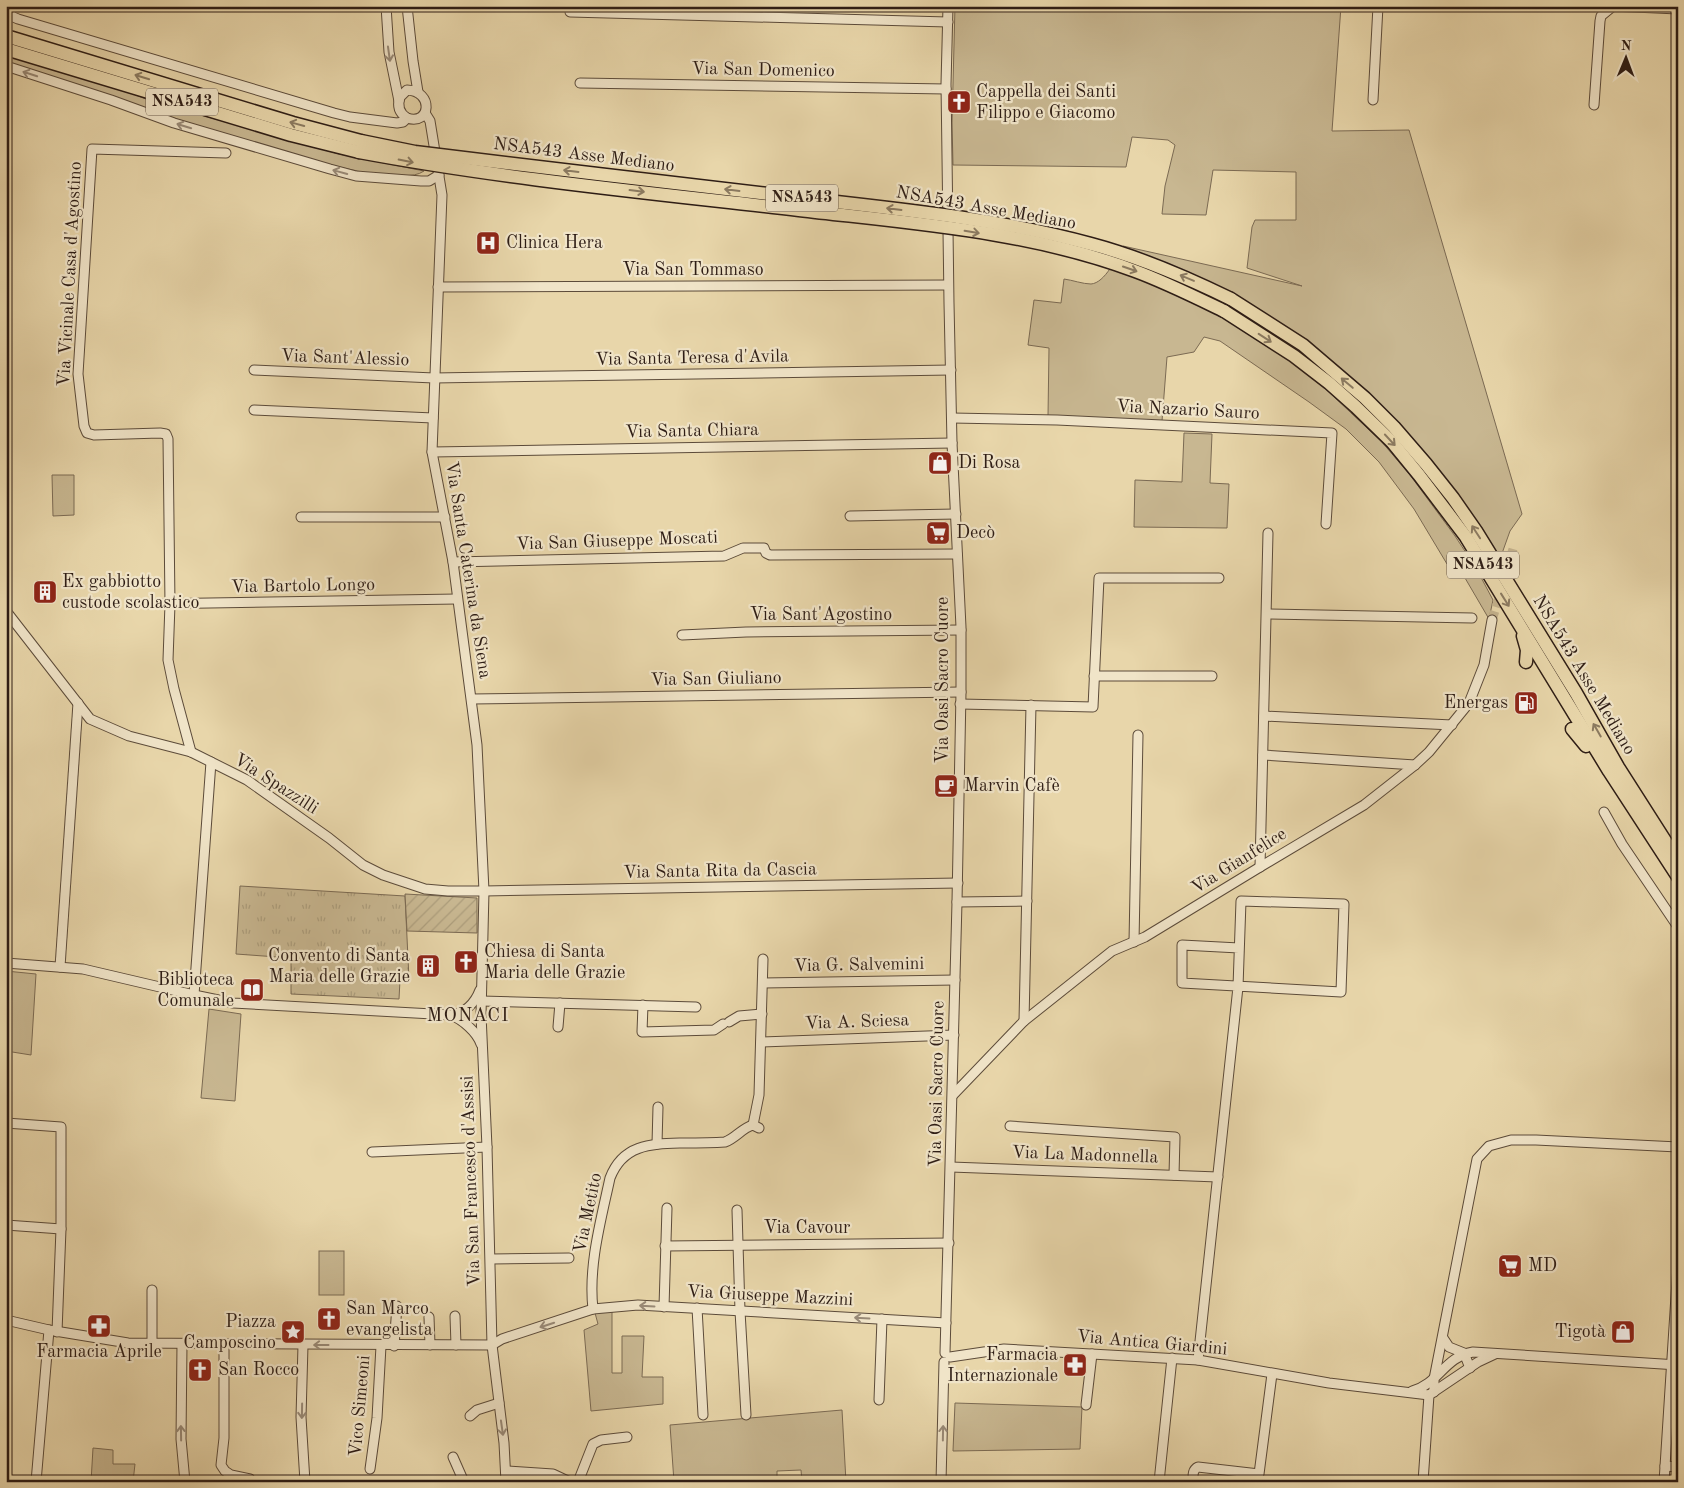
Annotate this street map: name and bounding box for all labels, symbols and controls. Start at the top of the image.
north arrow [1602,32,1652,82]
text: N [1621,39,1632,53]
one-way arrow [385,46,395,62]
street label: Via San Domenico [691,60,835,80]
one-way arrow [22,68,38,78]
one-way arrow [134,72,150,82]
place label: Cappella dei Santi Filippo e Giacomo [976,83,1116,122]
road number: NSA543 [146,88,218,115]
church icon: Cappella dei Santi Filippo e Giacomo [946,89,972,115]
one-way arrow [290,119,306,129]
one-way arrow [176,120,192,130]
street label: NSA543 Asse Mediano [492,135,676,175]
one-way arrow [398,156,414,166]
street label: Via Vicinale Casa d'Agostino [55,161,85,387]
one-way arrow [332,166,348,176]
one-way arrow [563,166,579,176]
street label: NSA543 Asse Mediano [895,183,1078,233]
road number: NSA543 [766,184,838,212]
one-way arrow [725,185,741,195]
one-way arrow [629,186,645,196]
one-way arrow [886,204,902,214]
one-way arrow [964,228,980,238]
hospital icon: Clinica Hera [475,230,501,256]
place label: Clinica Hera [506,234,603,252]
street label: Via San Tommaso [622,261,764,279]
one-way arrow [1122,265,1138,275]
one-way arrow [1180,273,1195,283]
one-way arrow [1257,333,1271,343]
street label: Via Sant'Alessio [280,347,410,369]
street label: Via Santa Teresa d'Avila [595,347,789,369]
one-way arrow [1341,377,1354,388]
street label: Via Nazario Sauro [1116,397,1260,423]
street label: Via Santa Chiara [625,421,759,441]
one-way arrow [1384,434,1396,447]
shop icon: Di Rosa [927,450,953,476]
place label: Di Rosa [958,454,1021,472]
street label: Via Santa Caterina da Siena [442,460,494,680]
supermarket icon: Decò [925,520,951,546]
place label: Decò [956,524,995,542]
one-way arrow [1471,525,1481,539]
street label: Via San Giuseppe Moscati [516,528,718,554]
road number: NSA543 [1447,552,1519,578]
place label: Ex gabbiotto custode scolastico [62,573,199,612]
street label: Via Bartolo Longo [231,576,375,596]
building icon: Ex gabbiotto custode scolastico [32,579,58,605]
street label: NSA543 Asse Mediano [1529,592,1639,758]
one-way arrow [1501,593,1511,607]
street label: Via Oasi Sacro Cuore [934,597,952,763]
street label: Via Sant'Agostino [750,606,892,624]
street label: Via San Giuliano [650,669,782,689]
fuel station icon: Energas [1513,690,1539,716]
place label: Energas [1444,694,1508,712]
one-way arrow [1592,723,1602,738]
street label: Via Spazzilli [231,750,322,818]
cafe icon: Marvin Cafè [933,773,959,799]
place label: Marvin Cafè [964,777,1060,795]
street label: Via Gianfelice [1188,825,1290,897]
street label: Via Santa Rita da Cascia [623,860,817,882]
place label: Chiesa di Santa Maria delle Grazie [484,943,625,982]
place label: Convento di Santa Maria delle Grazie [268,947,410,986]
church icon: Chiesa di Santa Maria delle Grazie [453,949,479,975]
building icon: Convento di Santa Maria delle Grazie [415,953,441,979]
street label: Via G. Salvemini [794,955,925,975]
place label: Biblioteca Comunale [157,971,234,1010]
library icon: Biblioteca Comunale [239,977,265,1003]
street label: Via Oasi Sacro Cuore [927,1001,947,1167]
district label: MONACI [426,1007,510,1026]
street label: Via A. Sciesa [804,1011,910,1033]
street label: Via San Francesco d'Assisi [458,1075,484,1287]
street label: Via La Madonnella [1011,1143,1159,1167]
street label: Via Metito [571,1171,605,1255]
street label: Via Cavour [764,1219,851,1237]
supermarket icon: MD [1497,1253,1523,1279]
place label: MD [1528,1257,1557,1275]
street label: Via Giuseppe Mazzini [686,1283,854,1309]
place label: San Marco evangelista [346,1300,433,1339]
one-way arrow [640,1301,656,1310]
church icon: San Marco evangelista [316,1306,342,1332]
pharmacy icon: Farmacia Aprile [86,1313,112,1339]
place label: Piazza Camposcino [183,1313,276,1352]
one-way arrow [854,1313,870,1322]
place icon: Piazza Camposcino [280,1319,306,1345]
shop icon: Tigotà [1610,1319,1636,1345]
one-way arrow [540,1321,556,1330]
place label: Tigotà [1554,1323,1606,1341]
street label: Via Antica Giardini [1076,1327,1228,1359]
one-way arrow [313,1340,329,1350]
place label: Farmacia Aprile [36,1343,162,1361]
place label: Farmacia Internazionale [947,1346,1058,1385]
pharmacy icon: Farmacia Internazionale [1062,1352,1088,1378]
street label: Vico Simeoni [347,1354,373,1458]
church icon: San Rocco [187,1357,213,1383]
place label: San Rocco [218,1361,299,1379]
one-way arrow [297,1402,307,1419]
one-way arrow [498,1420,508,1436]
one-way arrow [177,1425,186,1441]
one-way arrow [938,1425,947,1441]

